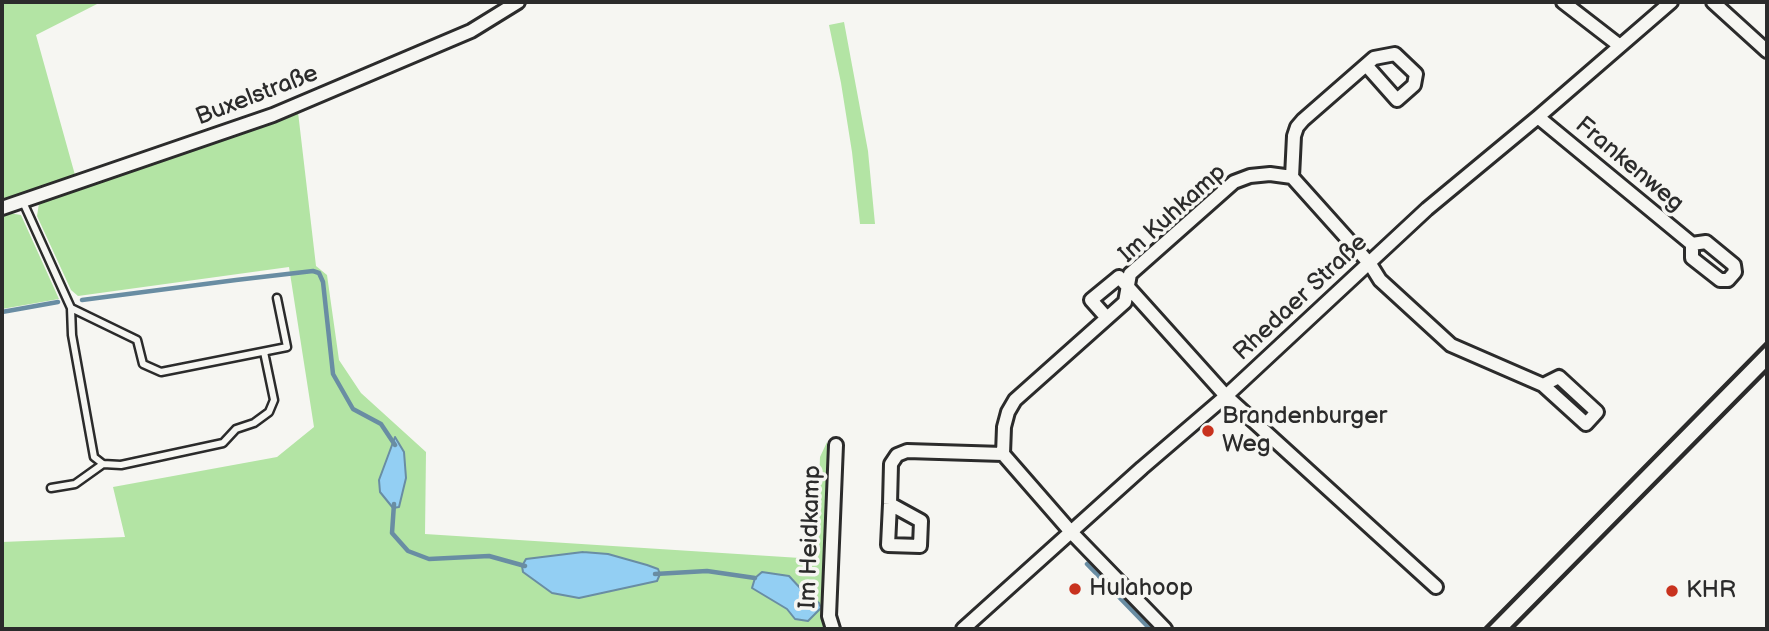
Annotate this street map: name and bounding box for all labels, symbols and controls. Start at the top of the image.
street label: Buxelstraße [192,60,322,132]
street label: Frankenweg [1569,111,1689,219]
street label: Im Kuhkamp [1114,158,1232,270]
street label: Rhedaer Straße [1228,229,1374,367]
place label: Brandenburger Weg [1222,403,1387,459]
marker: Brandenburger Weg [1200,423,1216,439]
street label: Im Heidkamp [794,465,828,609]
place label: Hulahoop [1089,575,1193,603]
place label: KHR [1686,577,1736,605]
marker: Hulahoop [1067,581,1083,597]
marker: KHR [1664,583,1680,599]

